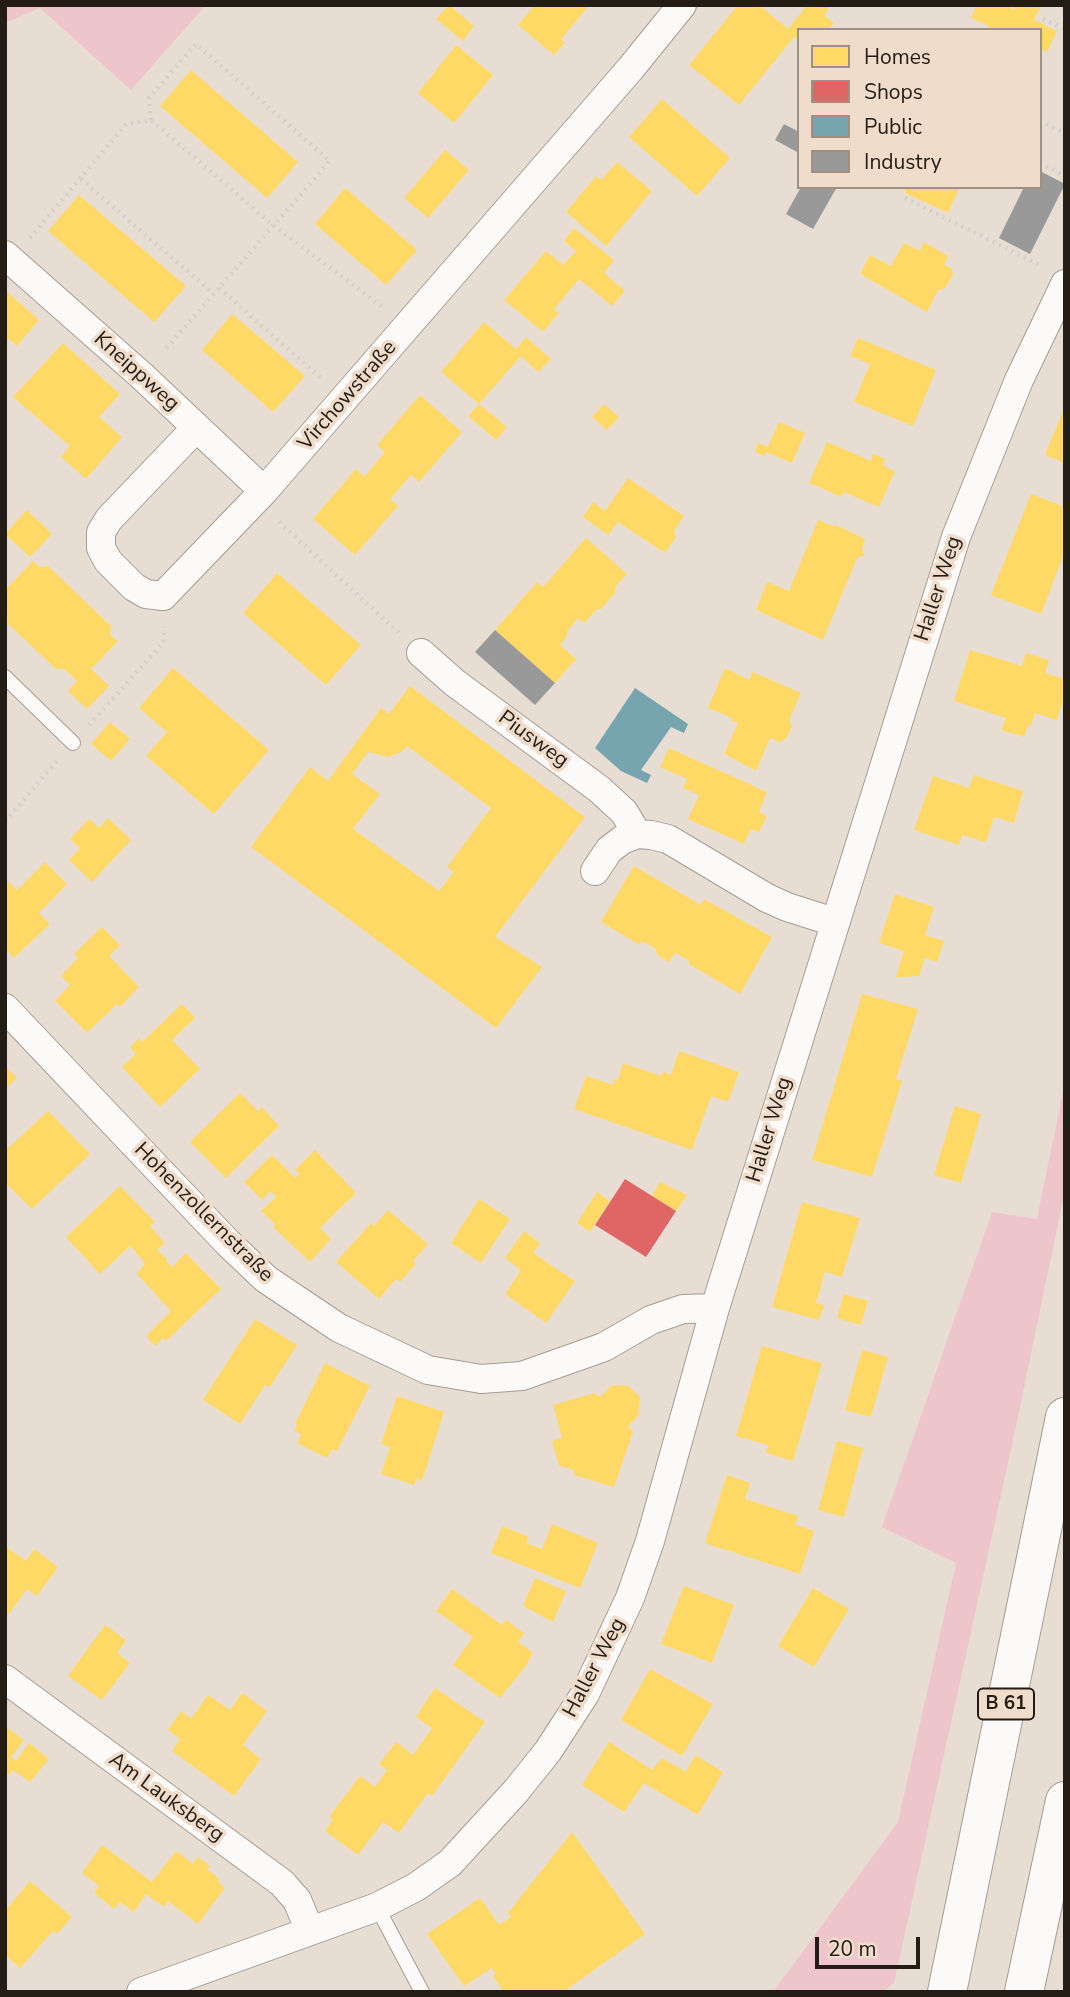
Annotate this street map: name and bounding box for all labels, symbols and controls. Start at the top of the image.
legend [797,28,1042,189]
text: Homes [864,43,931,71]
text: Shops [864,78,923,106]
text: Public [864,113,922,141]
text: Industry [864,148,942,176]
street label: Kneippweg [88,327,184,417]
street label: Virchowstraße [293,336,403,456]
street label: Haller Weg [910,533,968,645]
street label: Piusweg [493,706,573,774]
street label: Haller Weg [742,1074,798,1186]
street label: Hohenzollernstraße [128,1138,278,1288]
street label: Haller Weg [558,1614,632,1722]
road number: B 61 [978,1688,1034,1720]
street label: Am Lauksberg [103,1748,229,1848]
scale bar [818,1924,923,1968]
text: 20 m [828,1935,877,1963]

